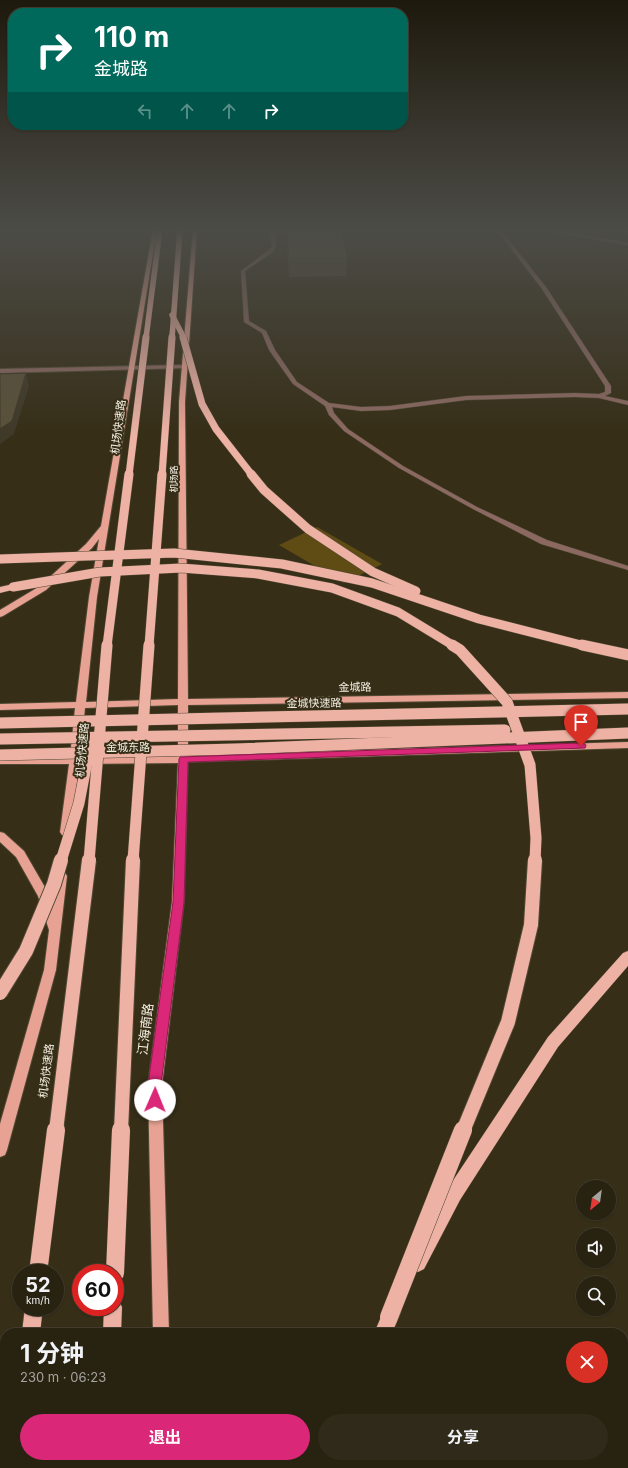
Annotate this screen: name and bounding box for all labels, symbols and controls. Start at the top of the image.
text: 110 m [94,20,169,54]
icon: right [28,24,80,76]
text: 金城路 [94,58,148,79]
icon: left [134,100,156,122]
icon: ahead [176,100,198,122]
icon: ahead [218,100,240,122]
icon: right [260,100,282,122]
street label: 机场快速路 [108,399,128,455]
street label: 机场路 [168,465,179,493]
street label: 金城路 [338,680,372,694]
street label: 金城快速路 [286,696,342,710]
pin [564,705,598,746]
icon: arrive [570,711,592,733]
street label: 机场快速路 [73,722,91,778]
street label: 金城东路 [106,740,150,754]
street label: 江海南路 [134,1002,156,1056]
street label: 机场快速路 [36,1043,56,1099]
position arrow [134,1079,176,1121]
north arrow [576,1180,616,1220]
map controls [576,1180,616,1316]
button: sound [576,1228,616,1268]
speed limit sign: 60 [72,1264,124,1316]
text: 52 [25,1273,51,1297]
button: search [576,1276,616,1316]
text: km/h [26,1294,50,1306]
text: 1 分钟 [20,1339,84,1368]
button: close [566,1341,608,1383]
text: 230 m · 06:23 [20,1369,106,1385]
button: 退出 [20,1414,310,1460]
button: 分享 [318,1414,608,1460]

